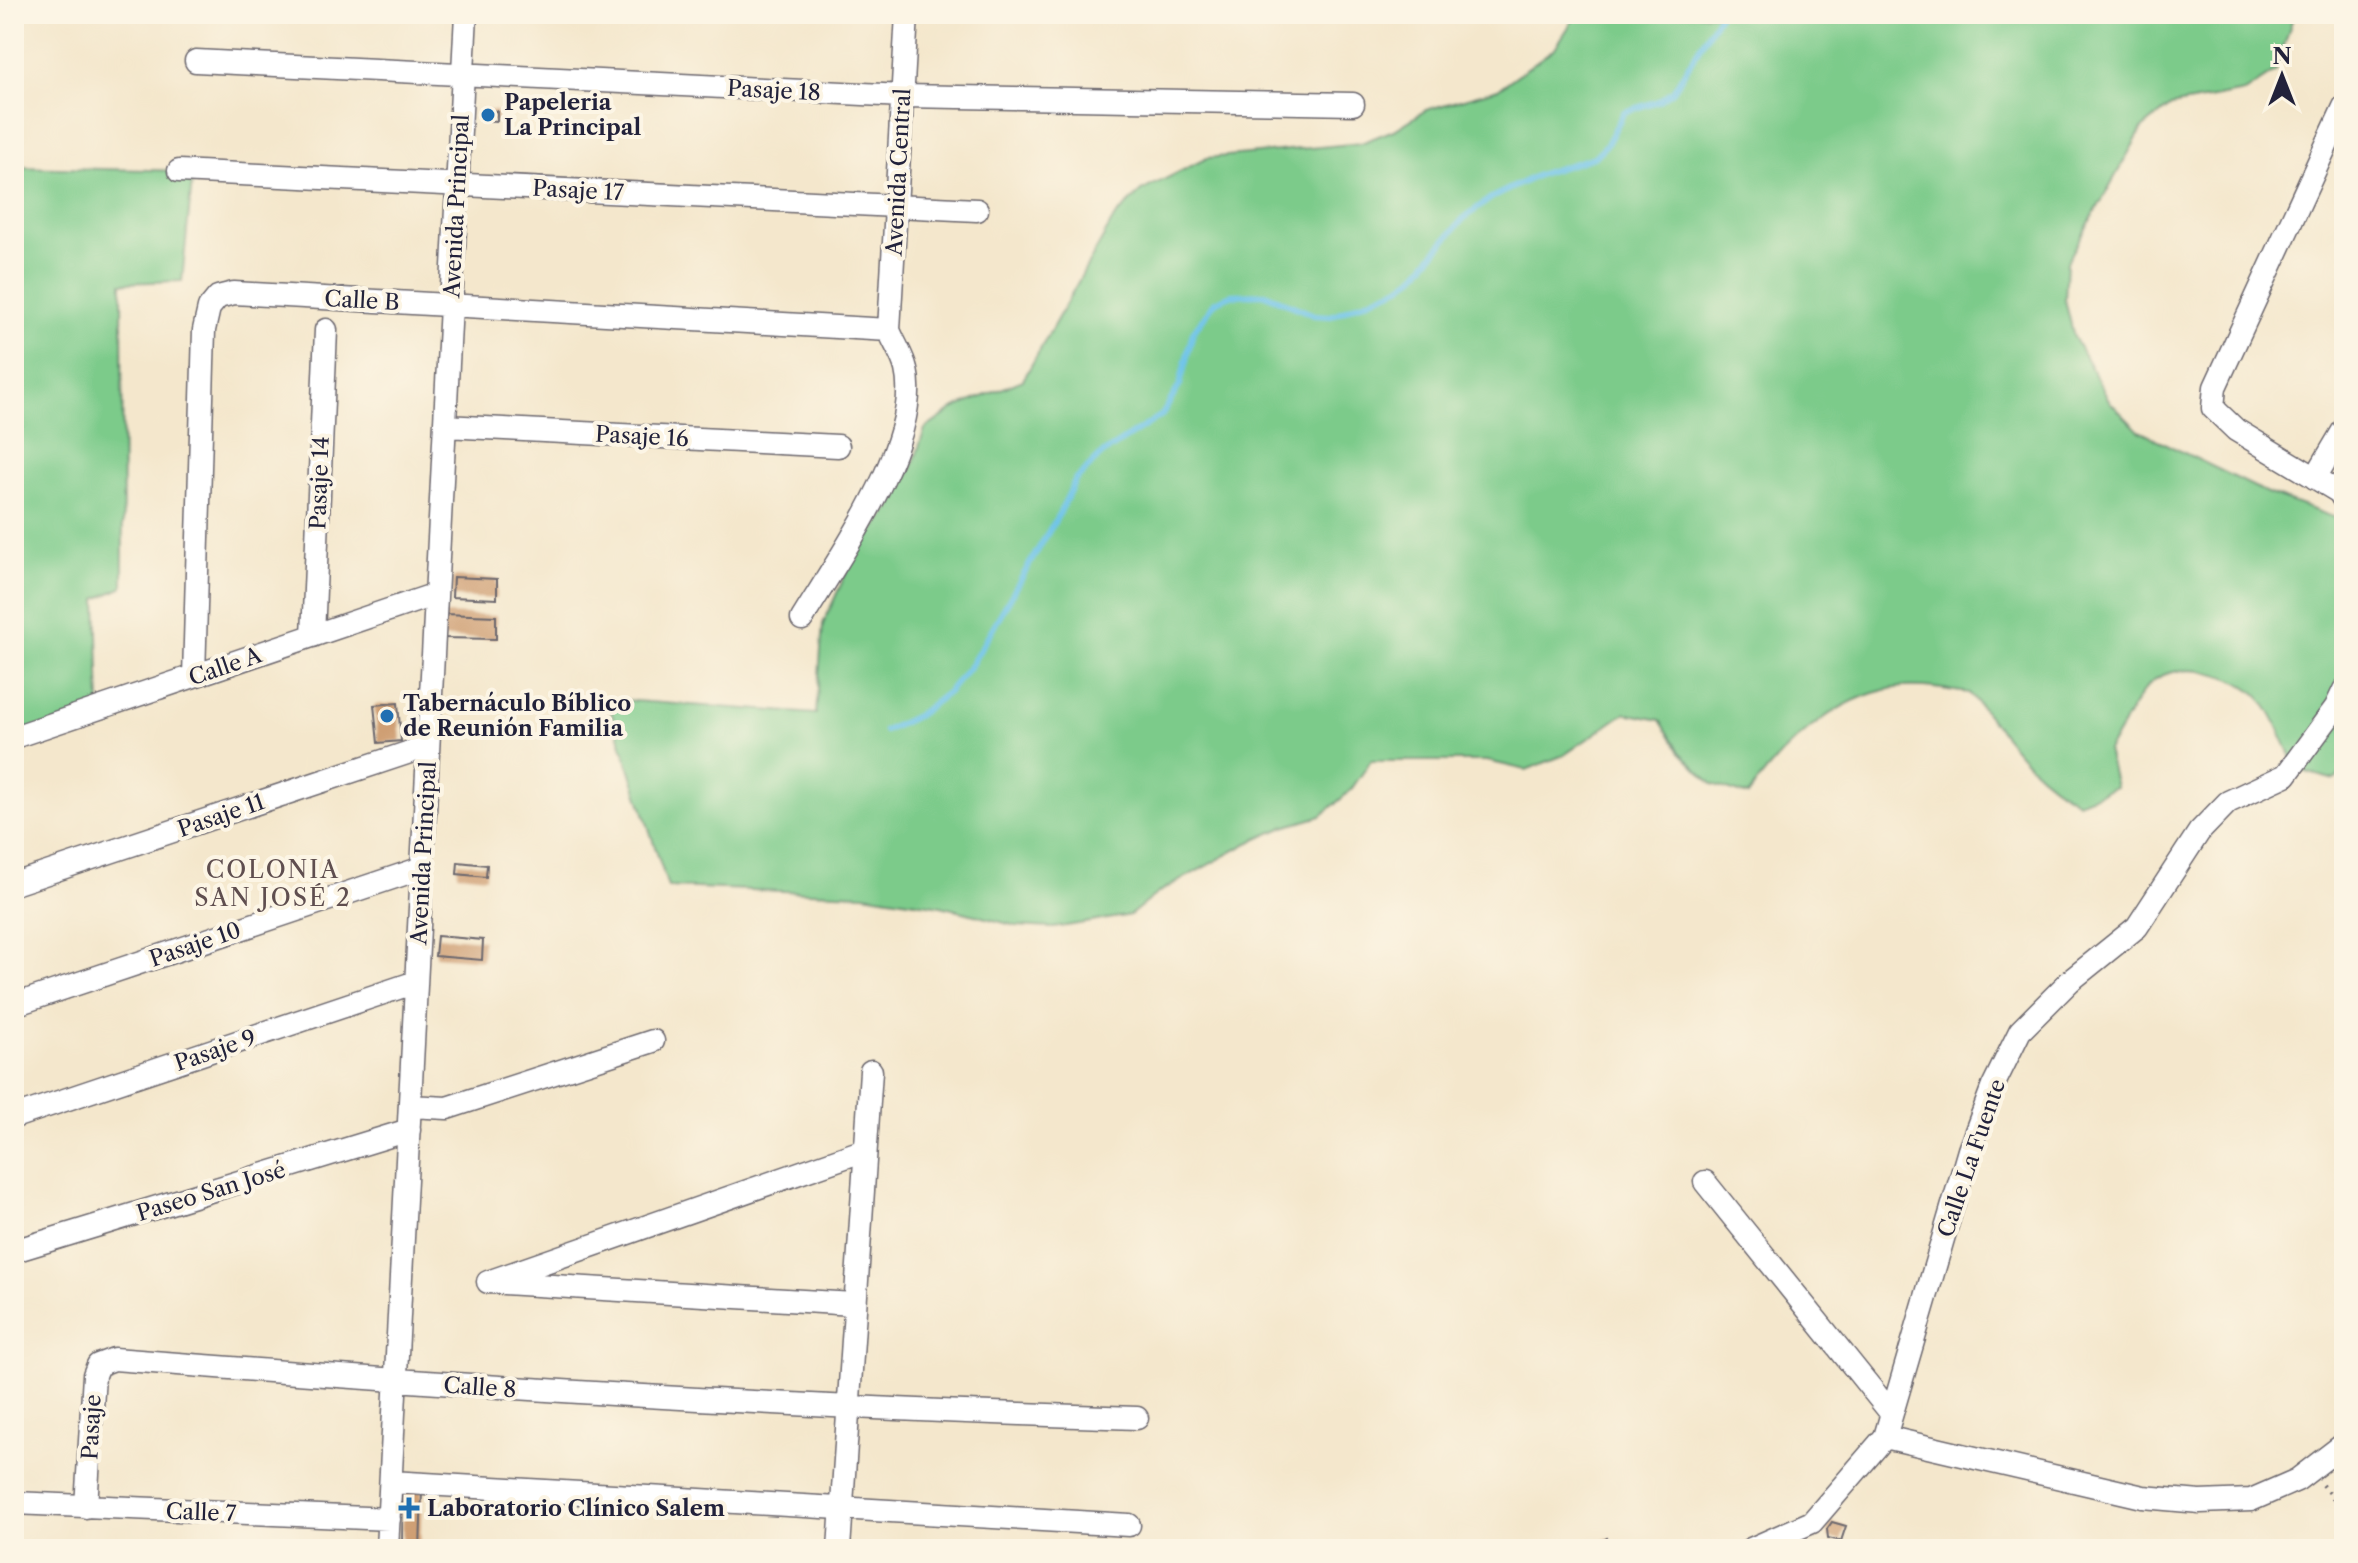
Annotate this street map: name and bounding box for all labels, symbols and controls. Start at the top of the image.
north arrow [2242,36,2322,116]
text: N [2272,43,2292,70]
street label: Pasaje 18 [726,75,821,106]
street label: Avenida Central [881,87,916,257]
place label: Papeleria La Principal [504,89,641,141]
marker: Papeleria La Principal [479,106,497,124]
street label: Avenida Principal [438,113,475,300]
street label: Pasaje 17 [532,175,625,206]
street label: Calle B [324,285,400,316]
street label: Pasaje 16 [595,421,690,452]
street label: Pasaje 14 [304,436,335,530]
street label: Calle A [185,641,266,691]
place label: Tabernáculo Bíblico de Reunión Familia [403,690,631,742]
marker: Tabernáculo Bíblico de Reunión Familia [378,707,396,725]
street label: Avenida Principal [405,760,442,947]
street label: Pasaje 11 [174,788,268,843]
district label: COLONIA SAN JOSÉ 2 [194,855,352,912]
street label: Pasaje 10 [146,916,244,973]
street label: Pasaje 9 [171,1024,259,1077]
street label: Calle La Fuente [1932,1076,2011,1241]
street label: Paseo San José [133,1156,289,1227]
street label: Calle 8 [443,1371,517,1404]
street label: Pasaje [76,1394,107,1460]
place label: Laboratorio Clínico Salem [427,1495,725,1522]
marker: Laboratorio Clínico Salem [398,1497,420,1519]
street label: Calle 7 [165,1498,237,1527]

